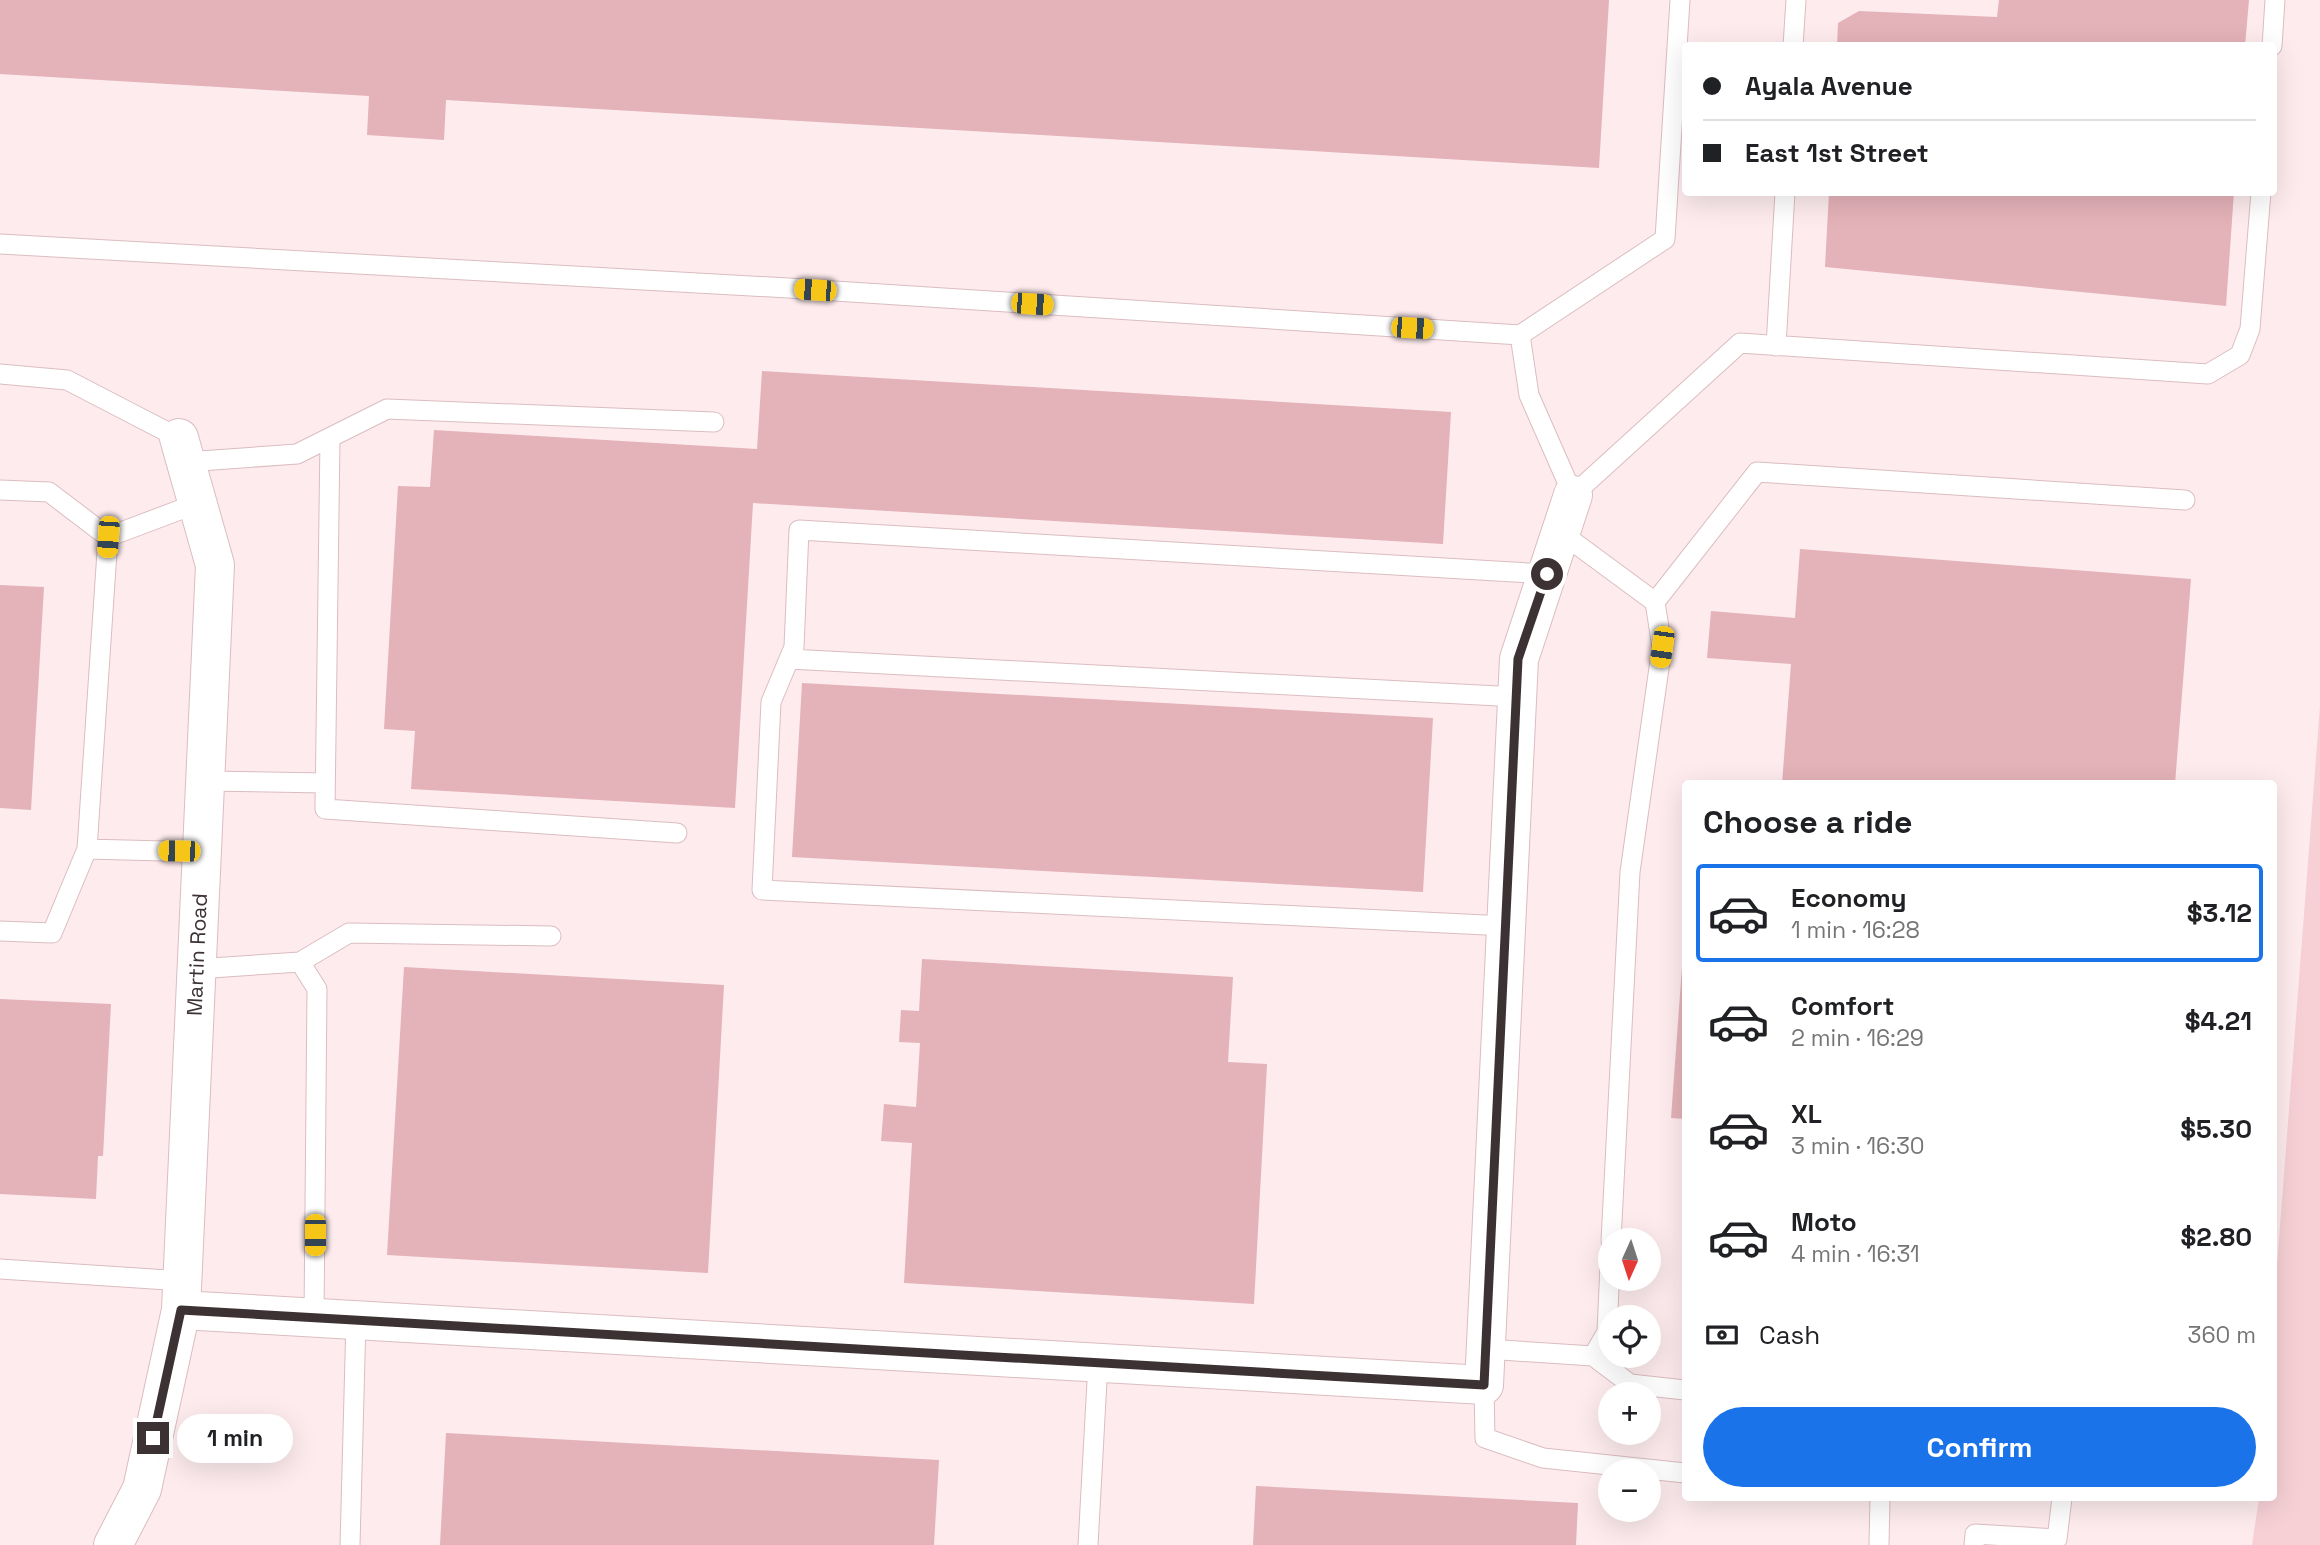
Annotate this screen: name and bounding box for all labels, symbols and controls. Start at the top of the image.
text: Ayala Avenue [1745,69,1913,103]
text: East 1st Street [1745,136,1929,170]
car [794,278,837,302]
car [1011,292,1054,316]
car [1391,316,1434,340]
car [97,515,120,559]
route start [1531,558,1563,590]
car [1649,625,1676,669]
text: Choose a ride [1703,802,1913,842]
car [158,840,201,862]
text: Economy [1791,881,1907,915]
icon: car [1707,882,1770,945]
street label: Martin Road [180,893,213,1017]
text: $3.12 [2187,896,2252,930]
text: 1 min · 16:28 [1791,915,1920,945]
text: Comfort [1791,989,1894,1023]
icon: car [1707,990,1770,1053]
text: $4.21 [2185,1004,2252,1038]
text: 2 min · 16:29 [1791,1023,1924,1053]
text: XL [1791,1097,1822,1131]
icon: car [1707,1098,1770,1161]
text: $5.30 [2180,1112,2252,1146]
text: 3 min · 16:30 [1791,1131,1925,1161]
text: Moto [1791,1205,1857,1239]
icon: car [1707,1206,1770,1269]
car [305,1214,326,1256]
text: $2.80 [2181,1220,2252,1254]
north arrow [1598,1228,1661,1292]
map controls [1598,1228,1661,1522]
text: 4 min · 16:31 [1791,1239,1920,1269]
button: locate [1598,1305,1661,1368]
icon: cash [1703,1316,1741,1354]
text: Cash [1759,1318,1820,1352]
text: 360 m [2188,1320,2256,1350]
button: + [1598,1382,1661,1445]
button: Confirm [1703,1407,2256,1487]
callout: 1 min [178,1414,293,1462]
route end [137,1422,169,1454]
text: 1 min [207,1423,263,1453]
button: − [1598,1459,1661,1522]

